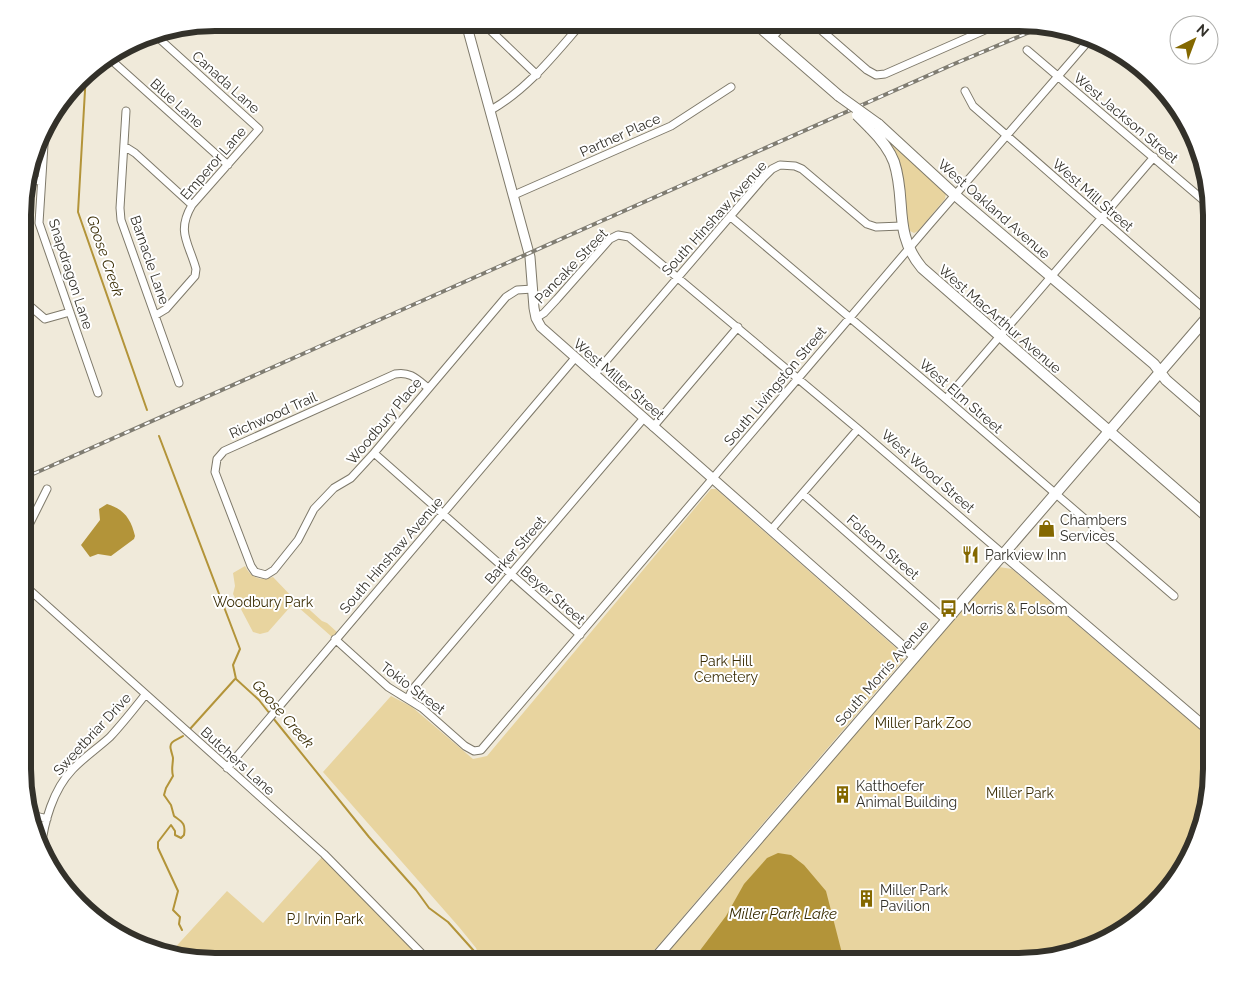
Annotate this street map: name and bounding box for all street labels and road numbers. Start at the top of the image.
street label: Canada Lane [189,48,263,116]
street label: West Jackson Street [1070,70,1182,167]
street label: Blue Lane [147,75,207,131]
street label: Partner Place [577,110,663,160]
street label: Emperor Lane [177,123,249,203]
street label: West Oakland Avenue [935,156,1053,262]
street label: West Mill Street [1049,156,1137,235]
street label: South Hinshaw Avenue [658,157,770,279]
street label: Barnacle Lane [127,213,173,307]
street label: Snapdragon Lane [46,217,96,331]
street label: Pancake Street [531,225,611,307]
street label: West MacArthur Avenue [936,262,1064,376]
street label: South Livingston Street [721,323,830,449]
street label: West Miller Street [570,335,668,423]
street label: West Elm Street [916,356,1006,437]
street label: Woodbury Place [343,375,425,467]
street label: Richwood Trail [227,388,319,441]
street label: West Wood Street [878,426,978,516]
street label: South Hinshaw Avenue [336,494,446,616]
street label: Folsom Street [844,511,923,583]
street label: Barker Street [481,513,549,587]
street label: Beyer Street [518,563,589,627]
street label: South Morris Avenue [832,617,932,729]
street label: Tokio Street [378,659,449,718]
street label: Sweetbriar Drive [50,690,134,778]
street label: Butchers Lane [198,724,278,798]

